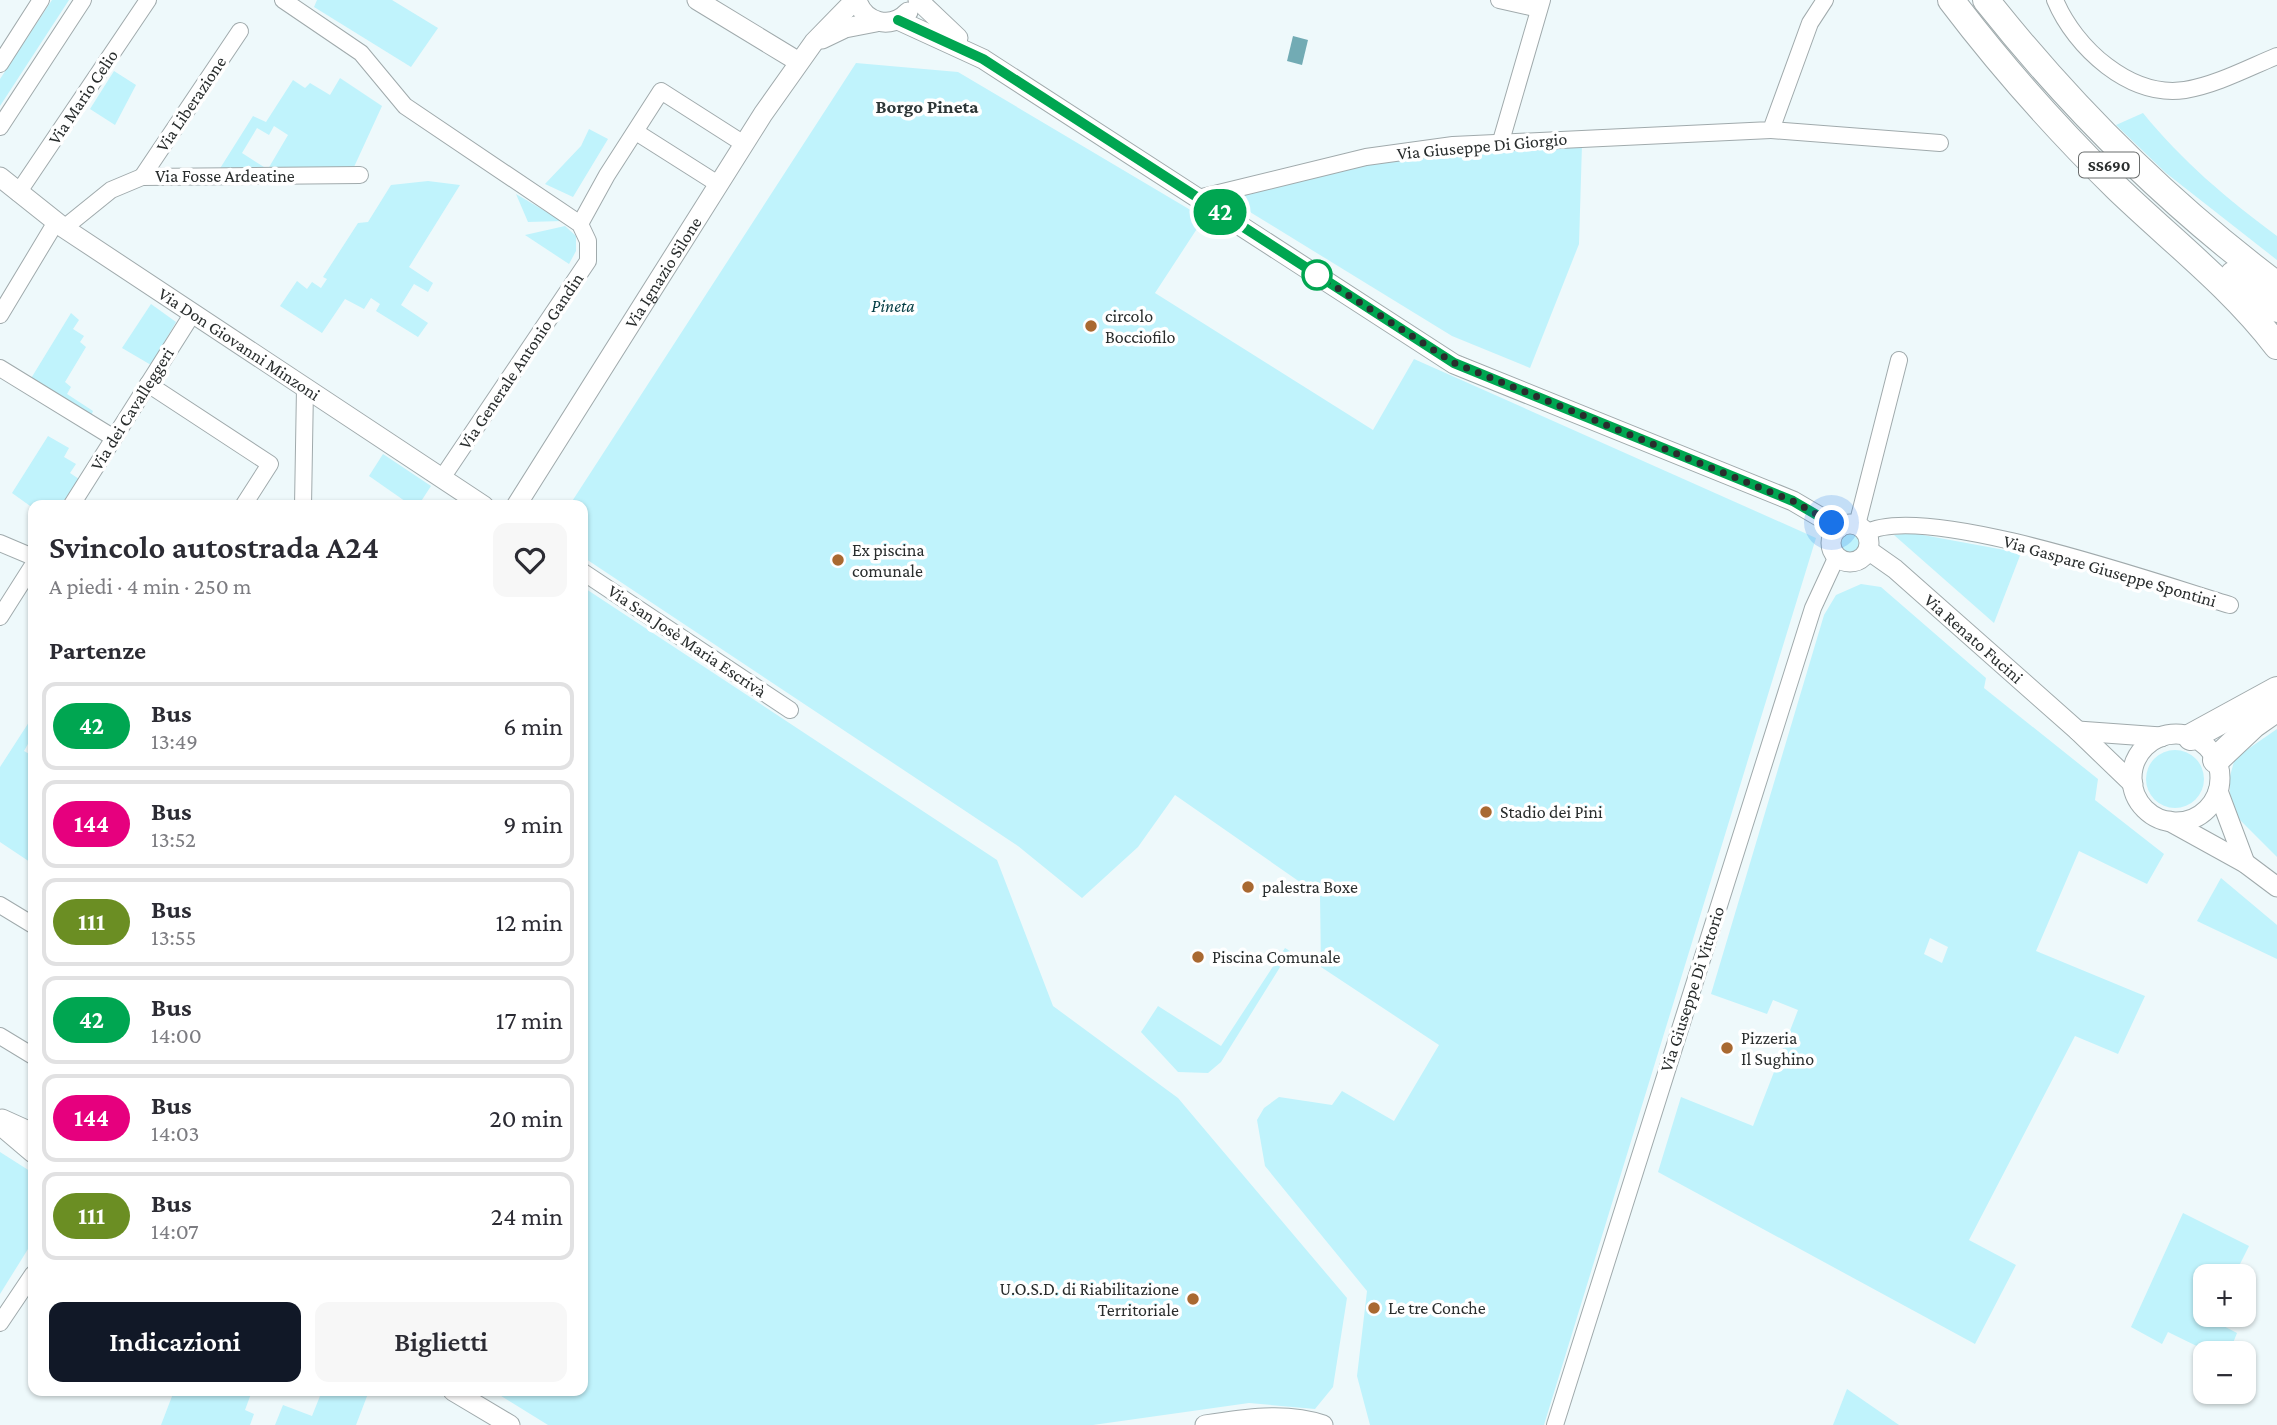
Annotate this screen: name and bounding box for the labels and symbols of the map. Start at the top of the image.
street label: Via Mario Celio [44,46,122,148]
street label: Via Liberazione [152,53,230,155]
district label: Borgo Pineta [875,96,979,117]
street label: Via Giuseppe Di Giorgio [1396,129,1568,163]
road number: SS690 [2079,153,2139,178]
street label: Via Fosse Ardeatine [155,166,295,186]
line badge: 42 [1188,189,1252,235]
street label: Via Ignazio Silone [621,213,706,332]
unlabelled marker [1302,260,1332,290]
street label: Via Generale Antonio Gandin [454,269,588,453]
street label: Via Don Giovanni Minzoni [155,283,324,405]
park label: Pineta [871,296,915,316]
place label: circolo Bocciofilo [1105,306,1176,347]
marker: circolo Bocciofilo [1083,318,1099,334]
street label: Via dei Cavalleggeri [86,344,178,474]
your location [1814,505,1849,540]
street label: Via Gaspare Giuseppe Spontini [2001,531,2219,611]
place label: Ex piscina comunale [852,540,925,581]
marker: Ex piscina comunale [830,552,846,568]
street label: Via San Josè Maria Escrivà [604,580,770,702]
street label: Via Renato Fucini [1920,590,2027,688]
place label: Stadio dei Pini [1500,802,1603,822]
marker: Stadio dei Pini [1478,804,1494,820]
place label: palestra Boxe [1262,877,1358,897]
marker: palestra Boxe [1240,879,1256,895]
street label: Via Giuseppe Di Vittorio [1656,904,1728,1074]
place label: Piscina Comunale [1212,947,1341,967]
marker: Piscina Comunale [1190,949,1206,965]
place label: Pizzeria Il Sughino [1741,1028,1814,1069]
marker: Pizzeria Il Sughino [1719,1040,1735,1056]
place label: U.O.S.D. di Riabilitazione Territoriale [999,1279,1179,1320]
marker: U.O.S.D. di Riabilitazione Territoriale [1185,1291,1201,1307]
place label: Le tre Conche [1388,1298,1486,1318]
marker: Le tre Conche [1366,1300,1382,1316]

